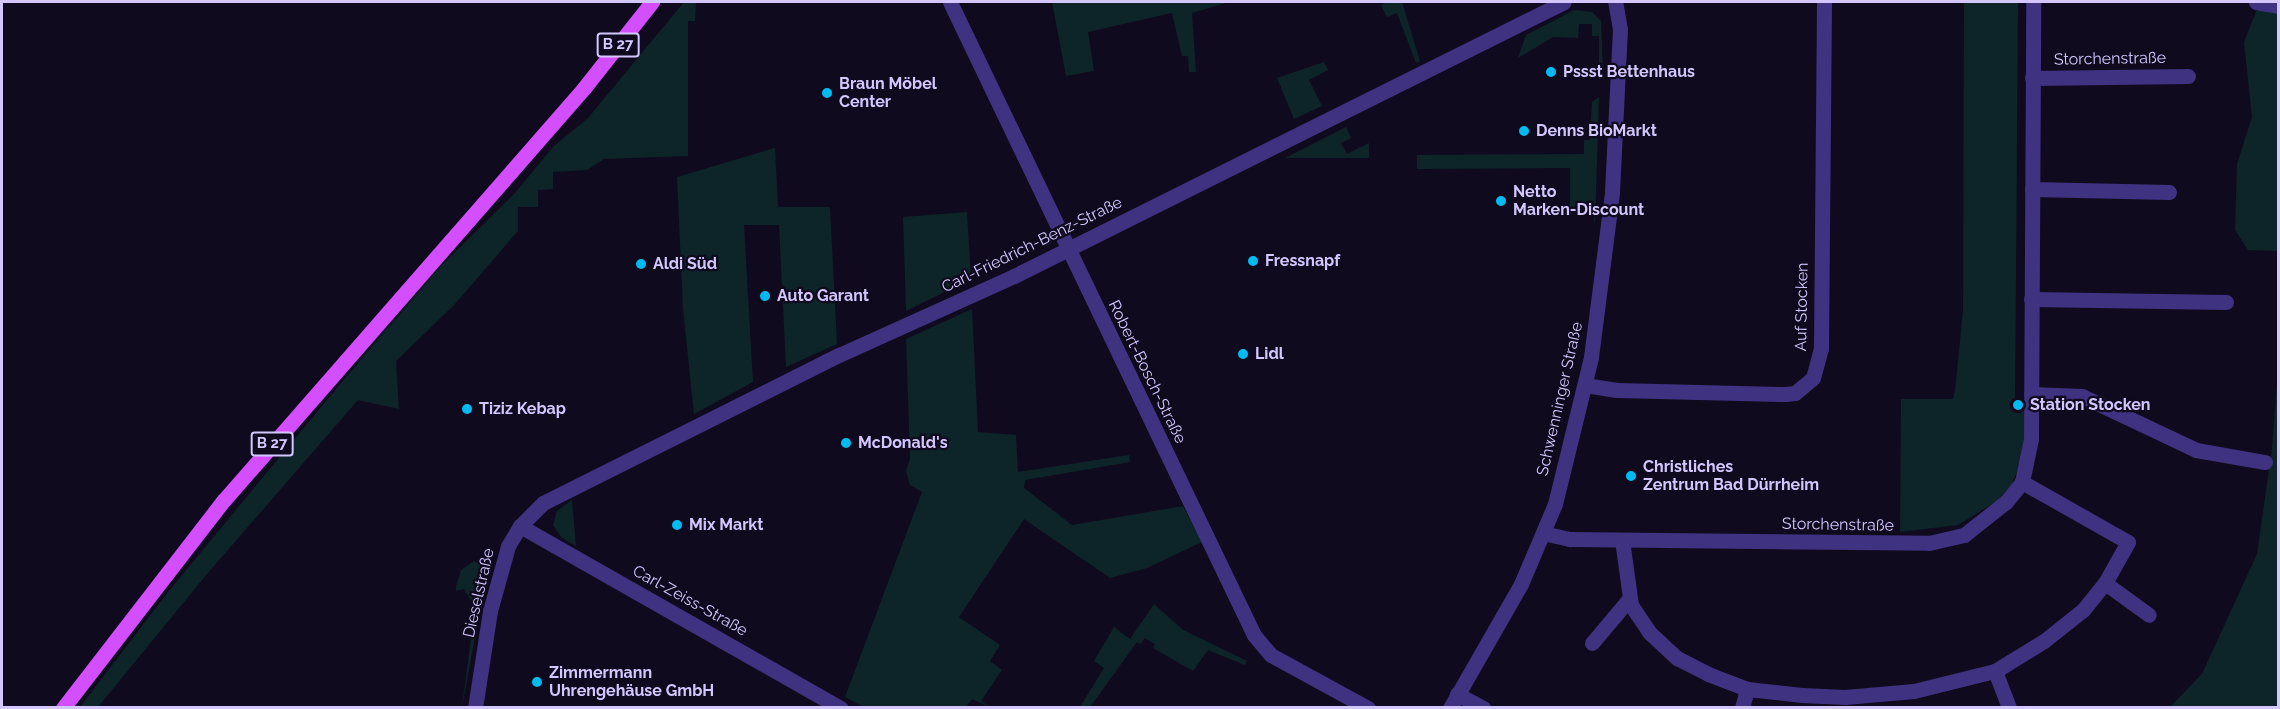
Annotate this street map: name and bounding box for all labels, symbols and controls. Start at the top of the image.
road number: B 27 [596,33,640,57]
street label: Storchenstraße [2054,48,2166,70]
place label: Pssst Bettenhaus [1563,62,1695,82]
marker: Pssst Bettenhaus [1544,65,1558,79]
place label: Braun Möbel Center [839,74,937,112]
marker: Braun Möbel Center [820,86,834,100]
place label: Denns BioMarkt [1536,121,1657,141]
marker: Denns BioMarkt [1517,124,1531,138]
place label: Netto Marken-Discount [1513,182,1644,220]
street label: Carl-Friedrich-Benz-Straße [939,193,1125,297]
marker: Netto Marken-Discount [1494,194,1508,208]
place label: Fressnapf [1265,251,1340,271]
place label: Aldi Süd [653,254,717,274]
marker: Fressnapf [1246,254,1260,268]
marker: Aldi Süd [634,257,648,271]
street label: Auf Stocken [1792,262,1812,352]
place label: Auto Garant [777,286,869,306]
marker: Auto Garant [758,289,772,303]
street label: Robert-Bosch-Straße [1104,297,1190,447]
street label: Schwenninger Straße [1533,320,1587,478]
place label: Lidl [1255,344,1284,364]
marker: Lidl [1236,347,1250,361]
place label: Station Stocken [2030,395,2150,415]
marker: Station Stocken [2011,398,2025,412]
place label: Tiziz Kebap [479,399,566,419]
marker: Tiziz Kebap [460,402,474,416]
road number: B 27 [250,432,294,456]
place label: McDonald's [858,433,948,453]
marker: McDonald's [839,436,853,450]
place label: Christliches Zentrum Bad Dürrheim [1643,457,1819,495]
marker: Christliches Zentrum Bad Dürrheim [1624,469,1638,483]
street label: Storchenstraße [1782,514,1894,536]
place label: Mix Markt [689,515,763,535]
marker: Mix Markt [670,518,684,532]
street label: Dieselstraße [459,546,499,640]
street label: Carl-Zeiss-Straße [629,561,751,641]
place label: Zimmermann Uhrengehäuse GmbH [549,663,714,701]
marker: Zimmermann Uhrengehäuse GmbH [530,675,544,689]

